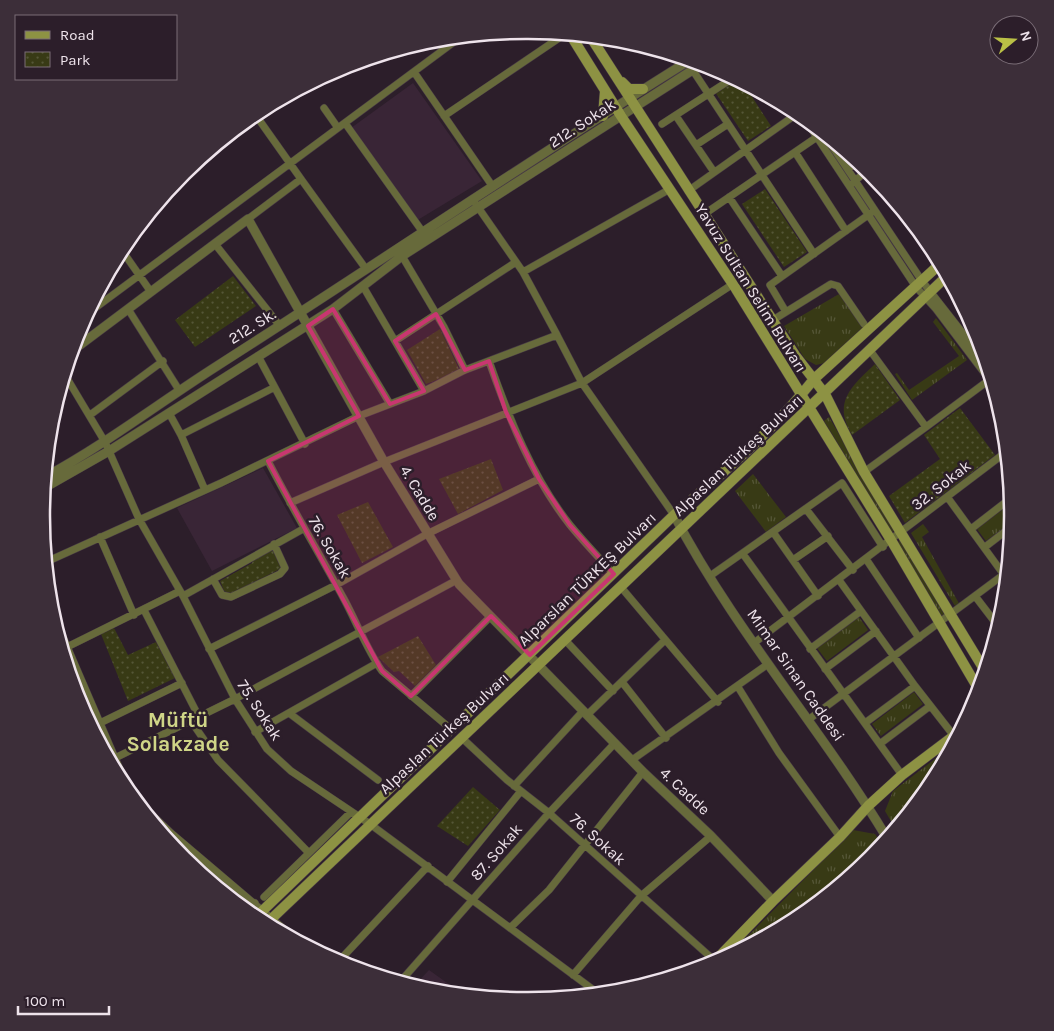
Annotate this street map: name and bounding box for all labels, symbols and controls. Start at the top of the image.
legend [15,15,178,80]
north arrow [989,15,1039,65]
text: Road [60,26,95,44]
text: N [1016,29,1036,44]
text: Park [60,51,90,69]
street label: 212. Sokak [545,94,619,152]
street label: Yavuz Sultan Selim Bulvarı [691,200,811,376]
street label: 212. Sk. [225,304,279,348]
street label: Alpaslan Türkeş Bulvarı [669,390,807,520]
street label: 32. Sokak [907,456,975,514]
street label: 4. Cadde [396,462,444,524]
street label: Alparslan TÜRKEŞ Bulvarı [514,508,660,650]
street label: 76. Sokak [305,513,355,581]
street label: Mimar Sinan Caddesi [743,605,849,745]
street label: Alpaslan Türkeş Bulvarı [375,668,513,798]
street label: 75. Sokak [233,676,287,744]
district label: Müftü Solakzade [126,708,230,756]
street label: 4. Cadde [656,763,714,819]
street label: 76. Sokak [566,809,630,869]
street label: 87. Sokak [466,820,526,884]
scale bar [18,984,109,1016]
text: 100 m [25,992,65,1010]

